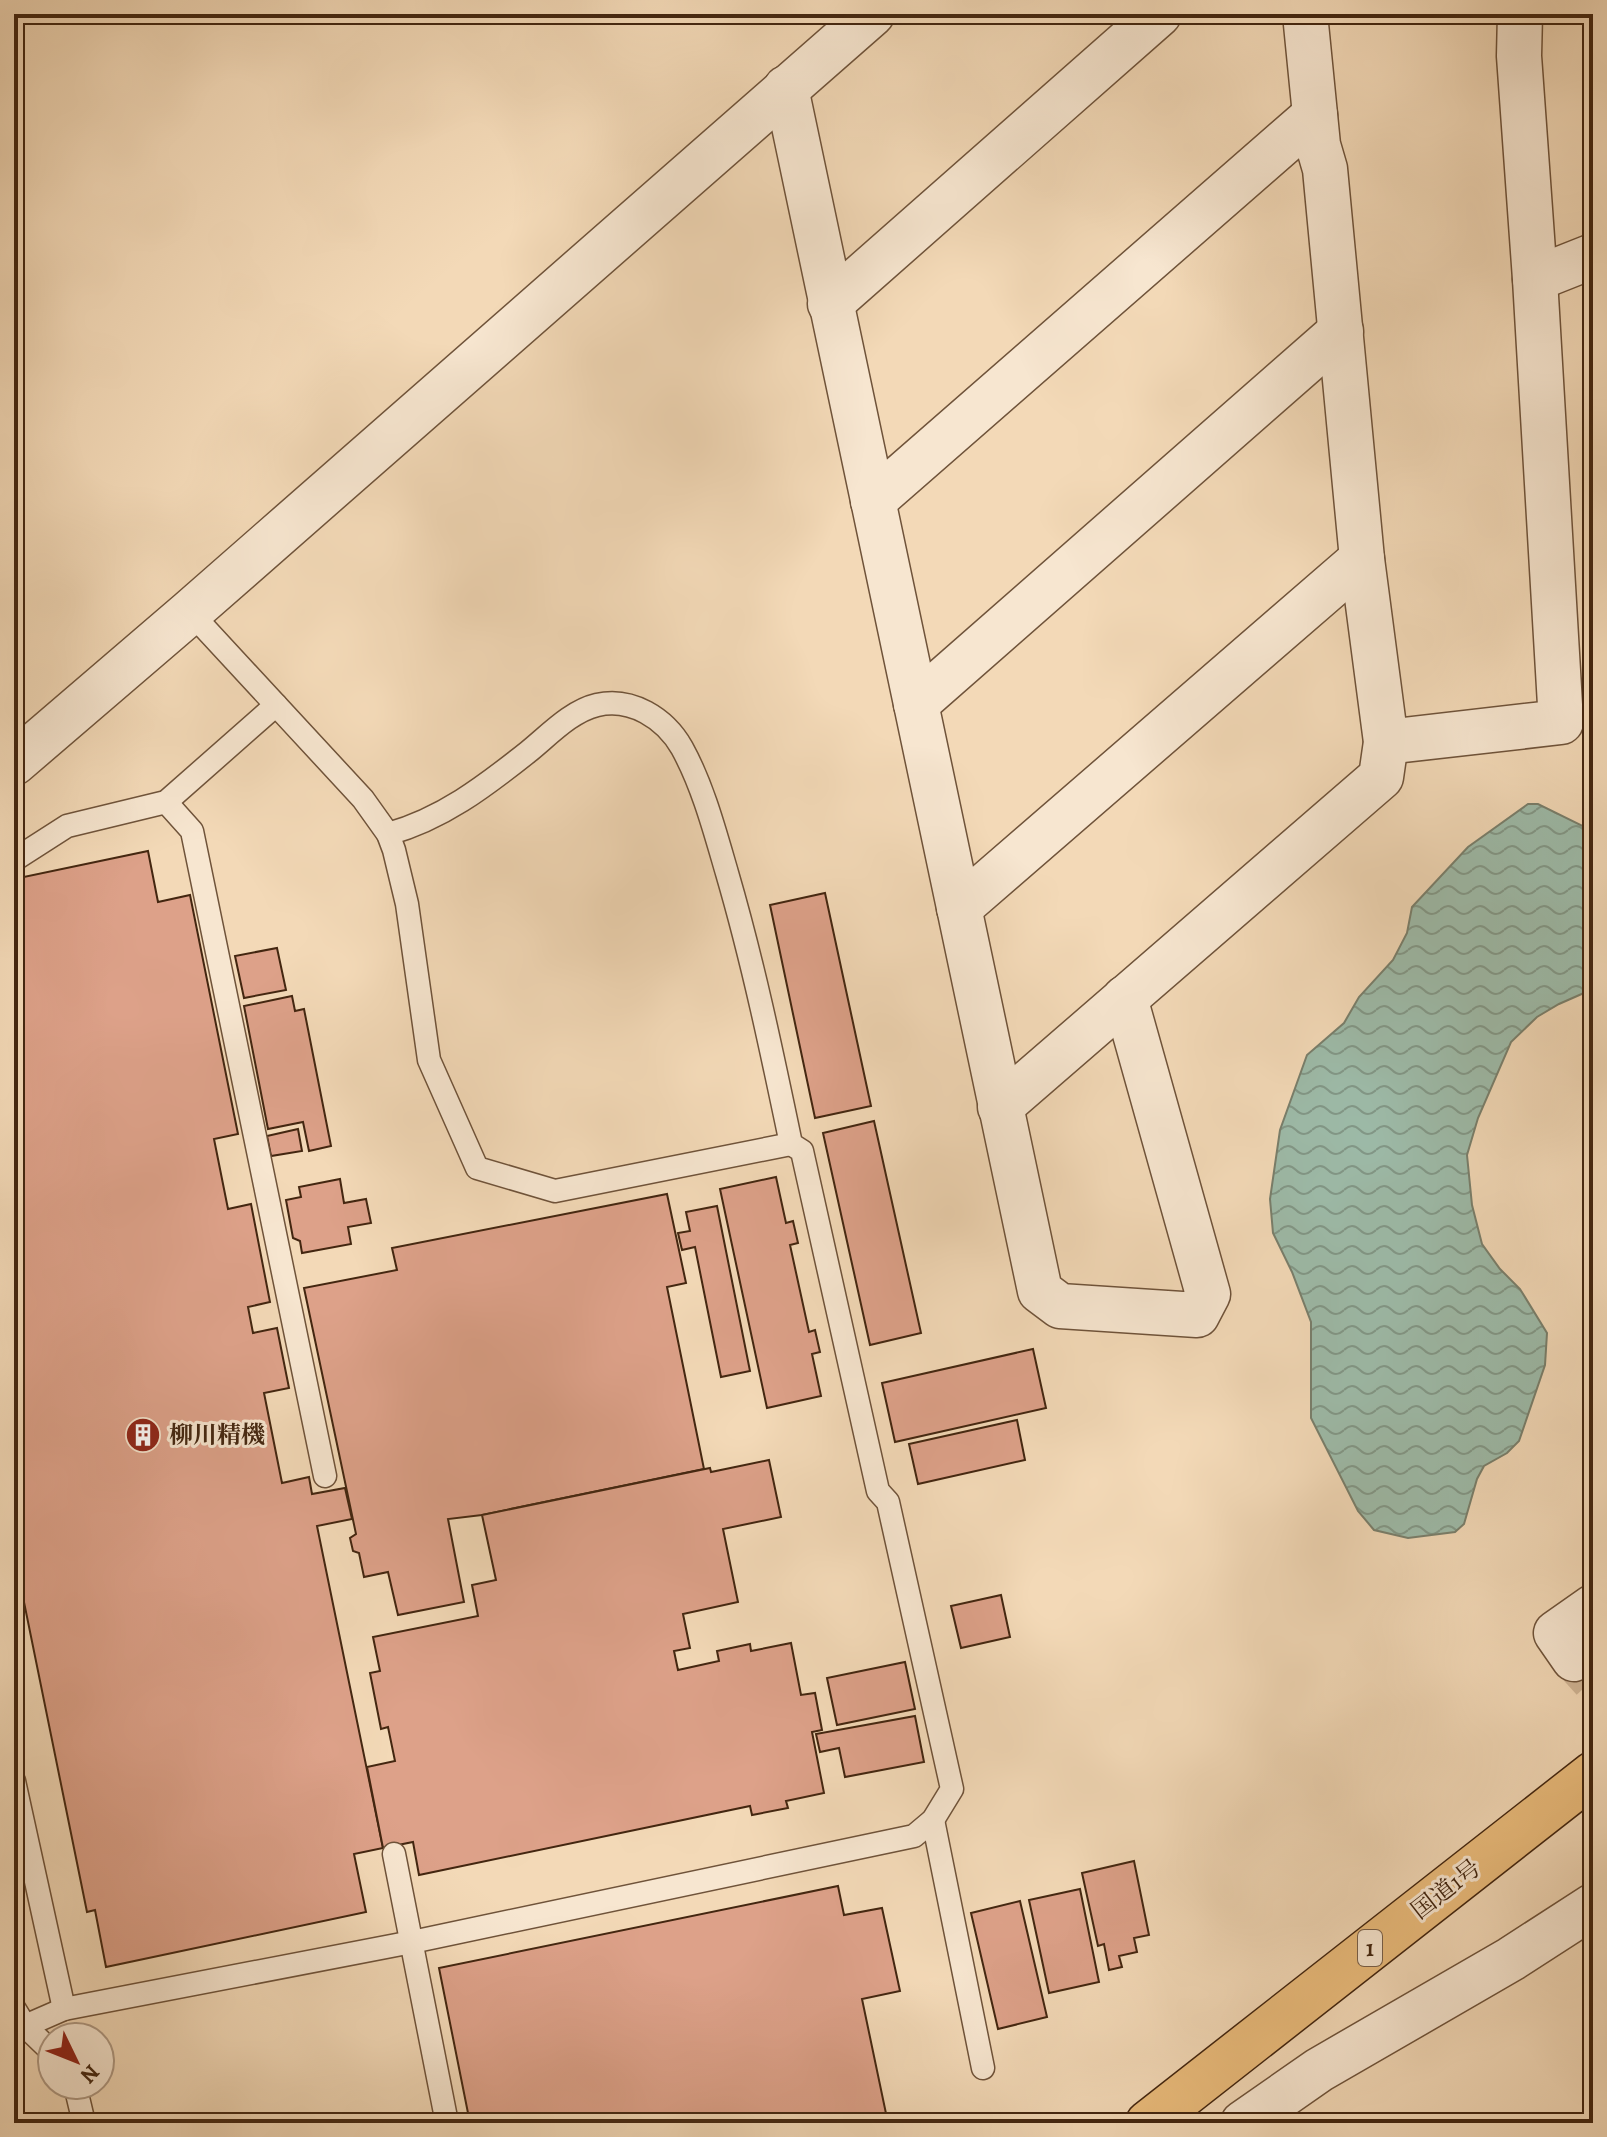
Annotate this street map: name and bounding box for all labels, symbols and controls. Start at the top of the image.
building icon: 柳川精機 [124,1416,162,1454]
place label: 柳川精機 [169,1419,265,1451]
street label: 国道1号 [1405,1852,1487,1926]
road number: 1 [1358,1930,1382,1966]
north arrow [36,2021,116,2101]
text: N [73,2058,106,2090]

